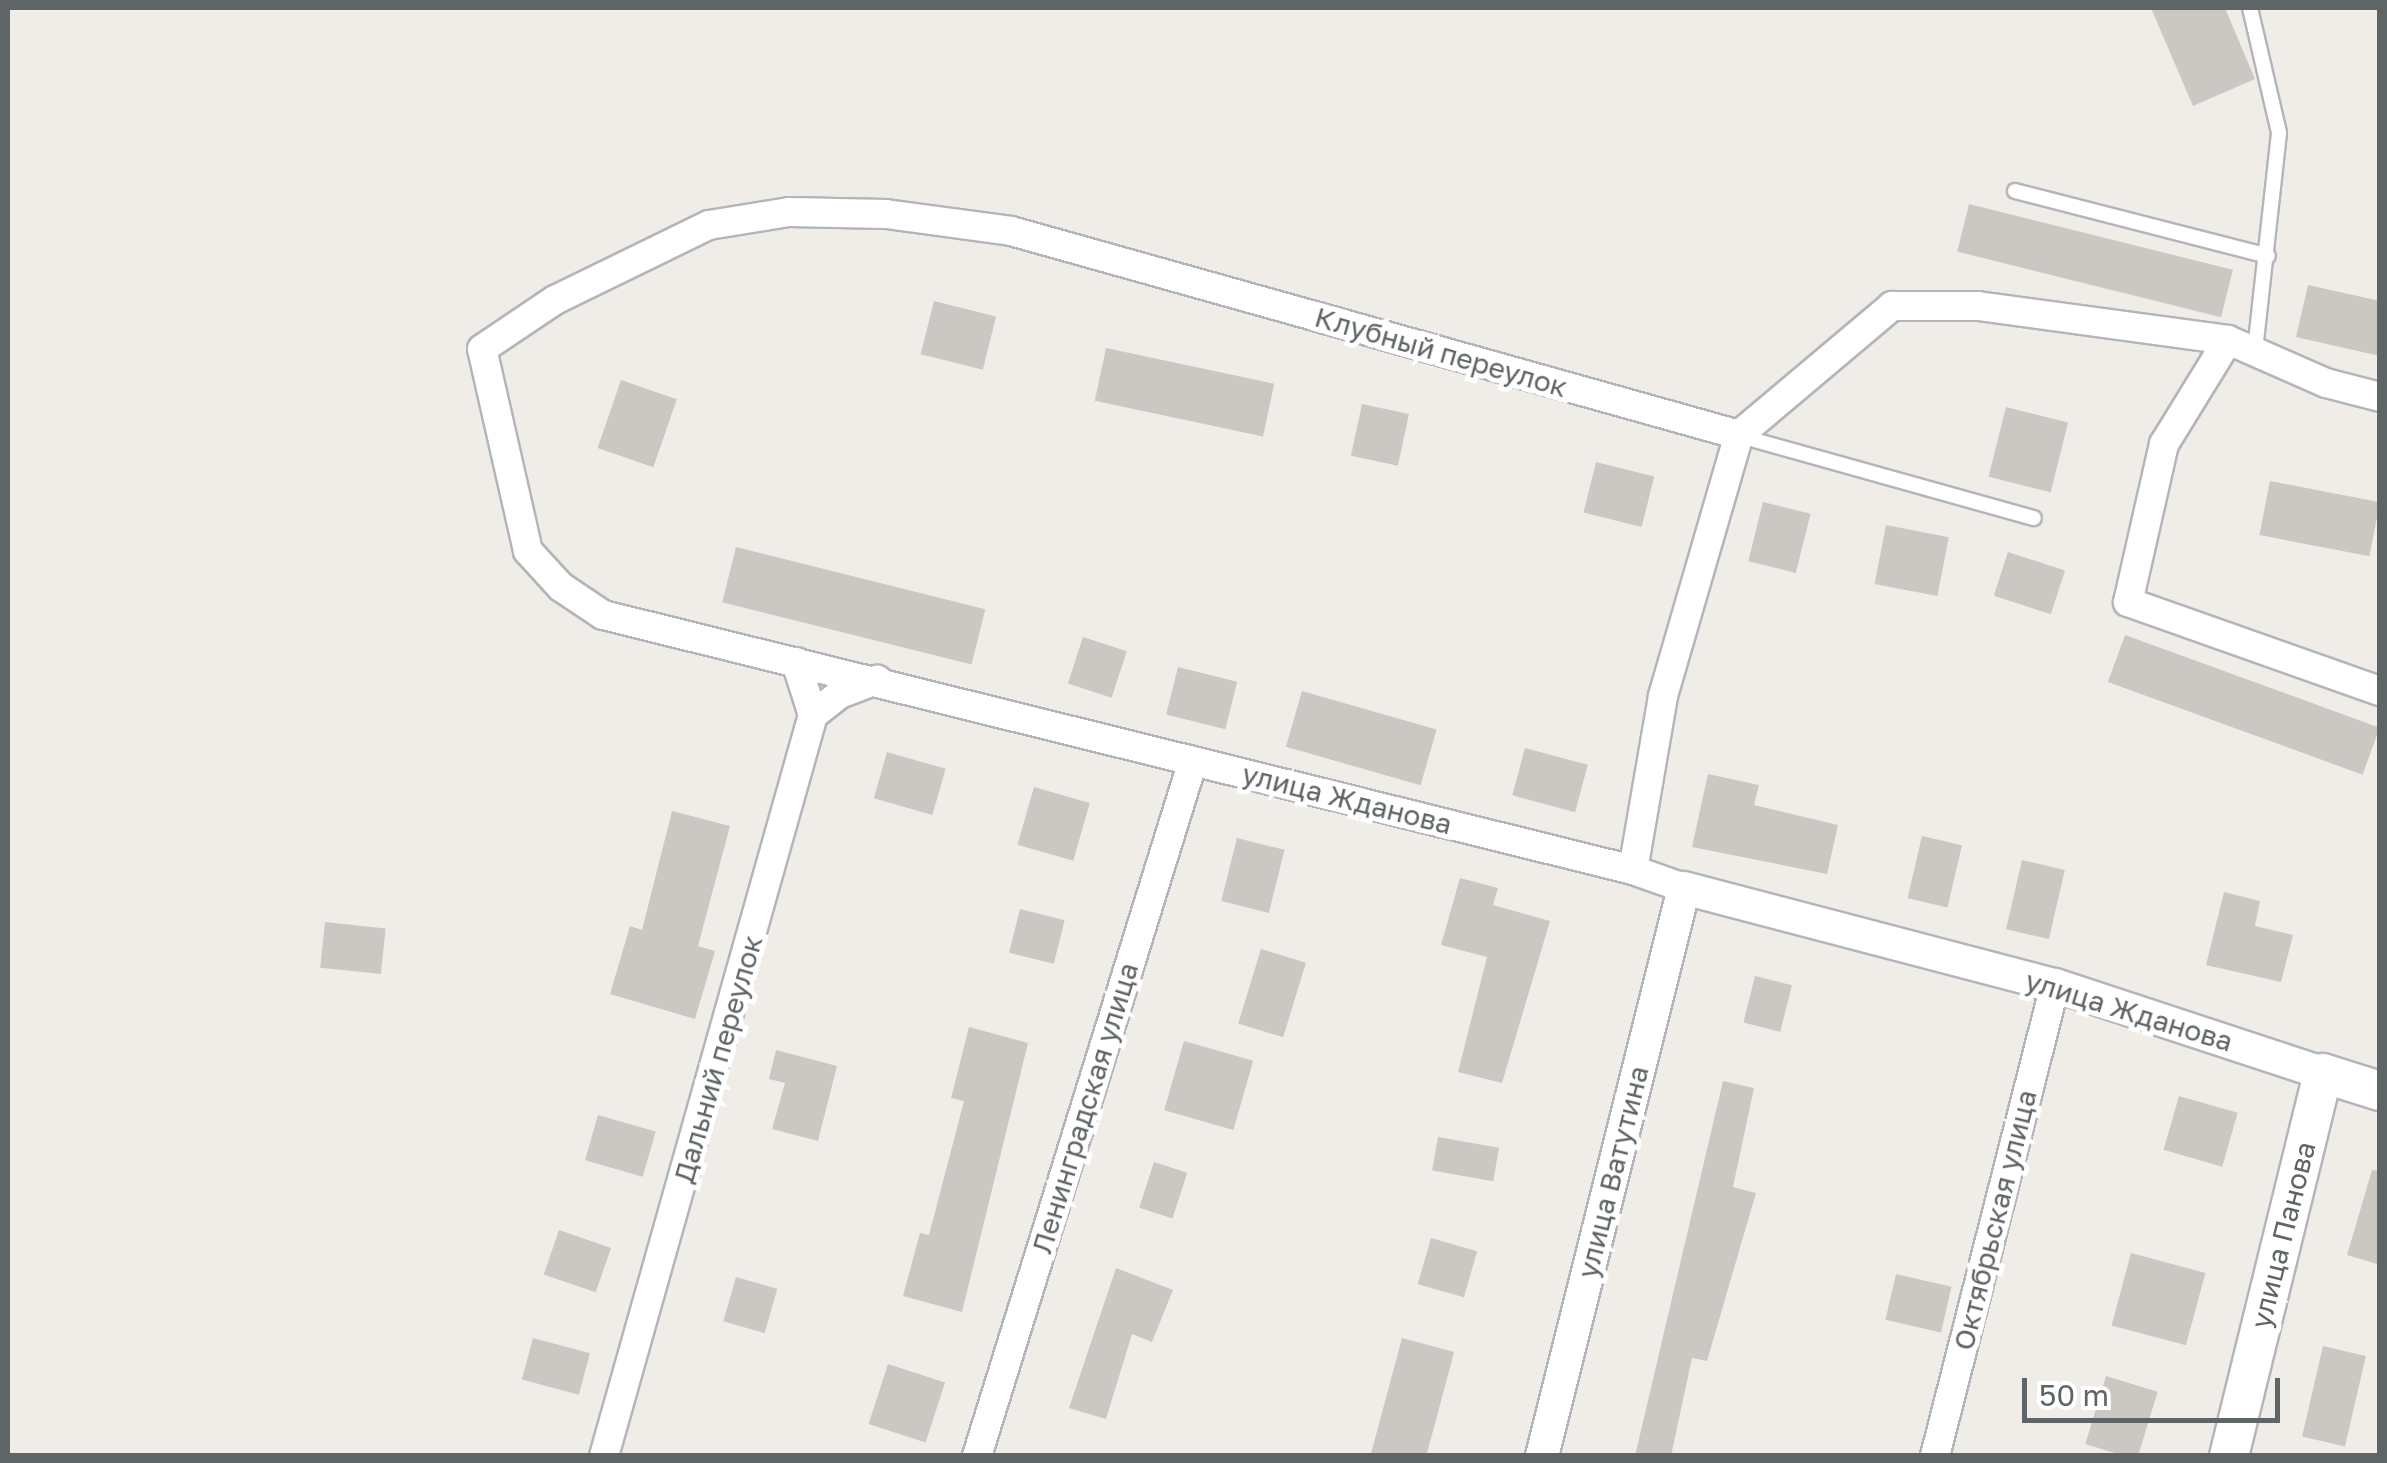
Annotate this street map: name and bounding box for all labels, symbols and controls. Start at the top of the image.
street label: Клубный переулок [1311,300,1571,404]
street label: улица Жданова [1239,757,1455,841]
street label: Дальний переулок [667,931,769,1187]
street label: Ленинградская улица [1025,959,1145,1257]
street label: улица Жданова [2021,963,2237,1059]
street label: улица Ватутина [1570,1062,1656,1282]
street label: Октябрьская улица [1946,1086,2044,1354]
street label: улица Панова [2244,1138,2322,1332]
scale bar [2027,1358,2284,1420]
text: 50 m [2039,1377,2109,1413]

